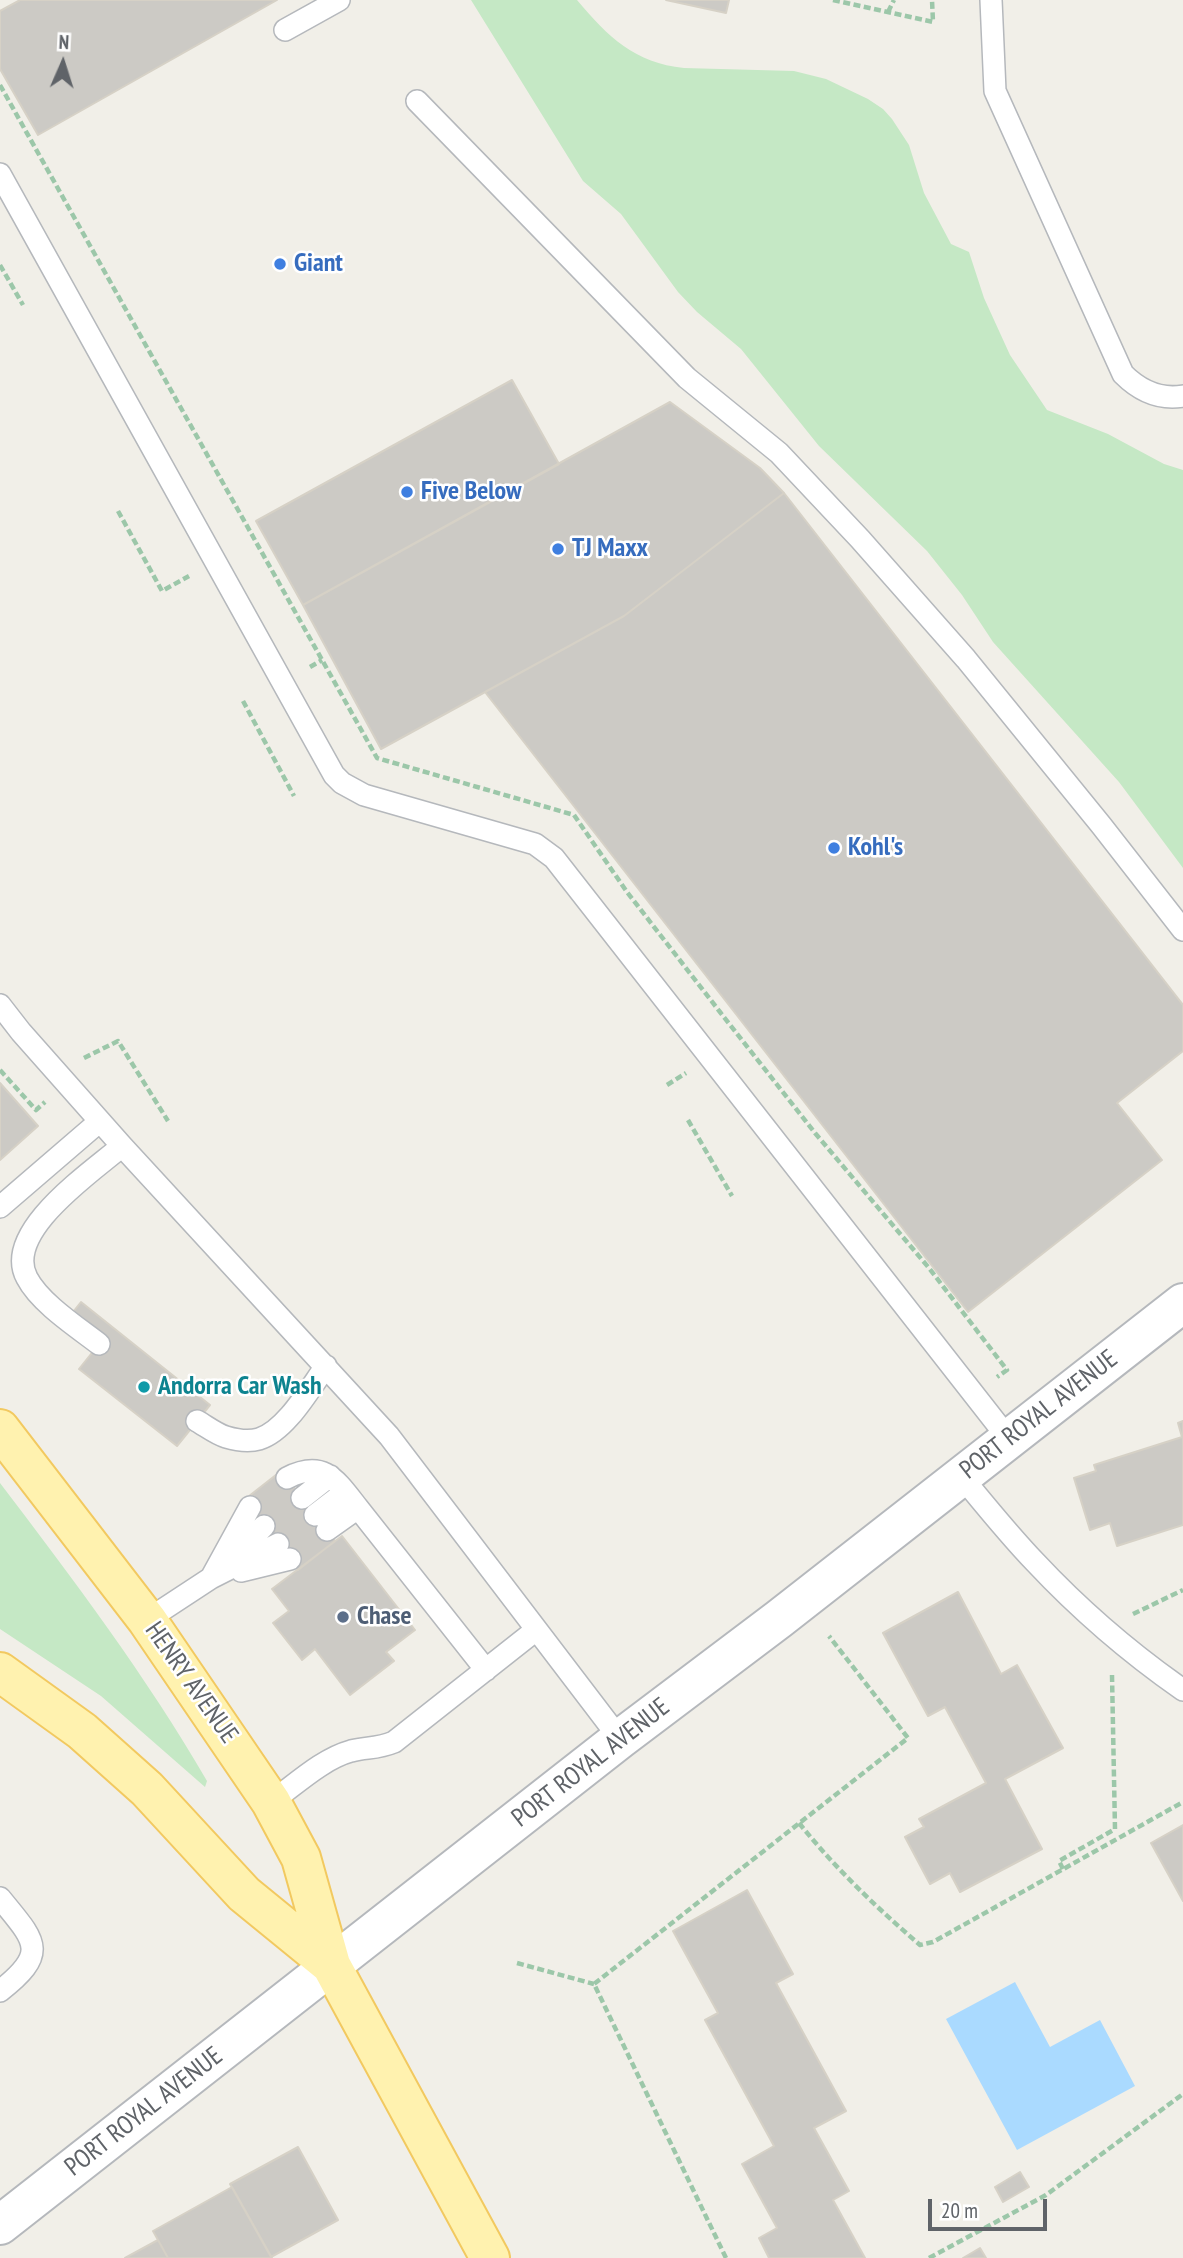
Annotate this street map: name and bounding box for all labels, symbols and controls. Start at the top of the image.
north arrow [28,28,98,98]
text: N [58,30,70,54]
place label: Giant [294,248,343,280]
marker: Giant [272,256,288,272]
place label: Five Below [421,476,521,508]
marker: Five Below [399,484,415,500]
place label: TJ Maxx [572,533,648,565]
marker: TJ Maxx [550,541,566,557]
place label: Kohl's [848,832,903,864]
marker: Kohl's [826,840,842,856]
street label: PORT ROYAL AVENUE [954,1344,1124,1486]
place label: Andorra Car Wash [158,1371,322,1403]
marker: Andorra Car Wash [136,1379,152,1395]
place label: Chase [357,1601,412,1633]
marker: Chase [335,1609,351,1625]
street label: HENRY AVENUE [138,1616,244,1750]
street label: PORT ROYAL AVENUE [506,1692,676,1834]
street label: PORT ROYAL AVENUE [59,2041,229,2183]
scale bar [931,2184,1050,2228]
text: 20 m [941,2197,978,2224]

